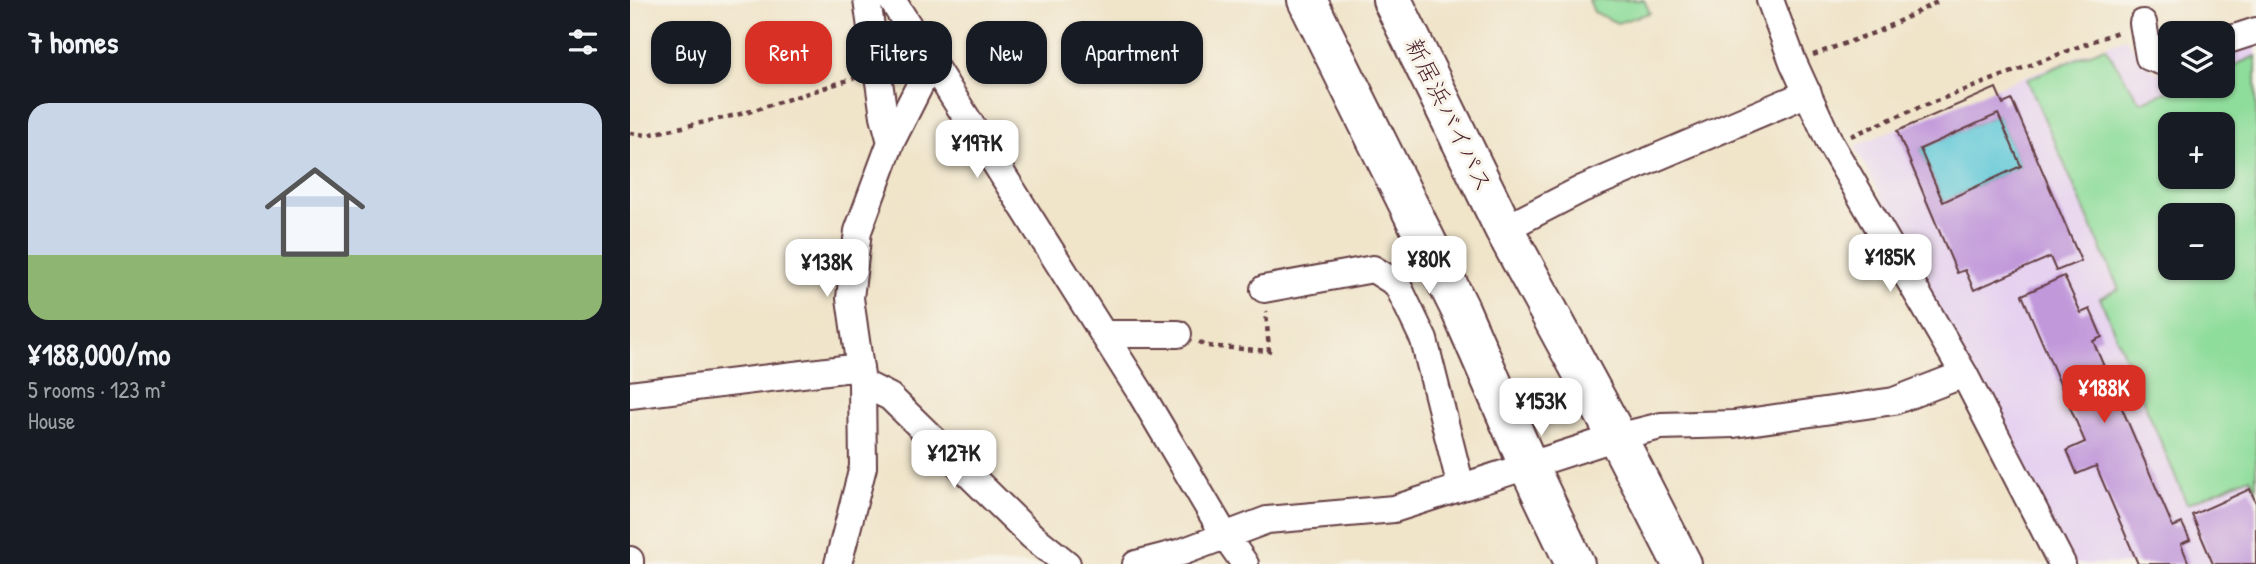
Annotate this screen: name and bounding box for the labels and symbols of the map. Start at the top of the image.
street label: 新居浜バイパス [1399,32,1501,197]
pin: ¥197K [928,120,1026,180]
pin: ¥185K [1841,234,1939,294]
pin: ¥80K [1388,236,1470,296]
pin: ¥138K [778,240,876,299]
pin: ¥188K [2055,366,2153,425]
pin: ¥153K [1492,378,1590,438]
pin: ¥127K [905,430,1003,490]

